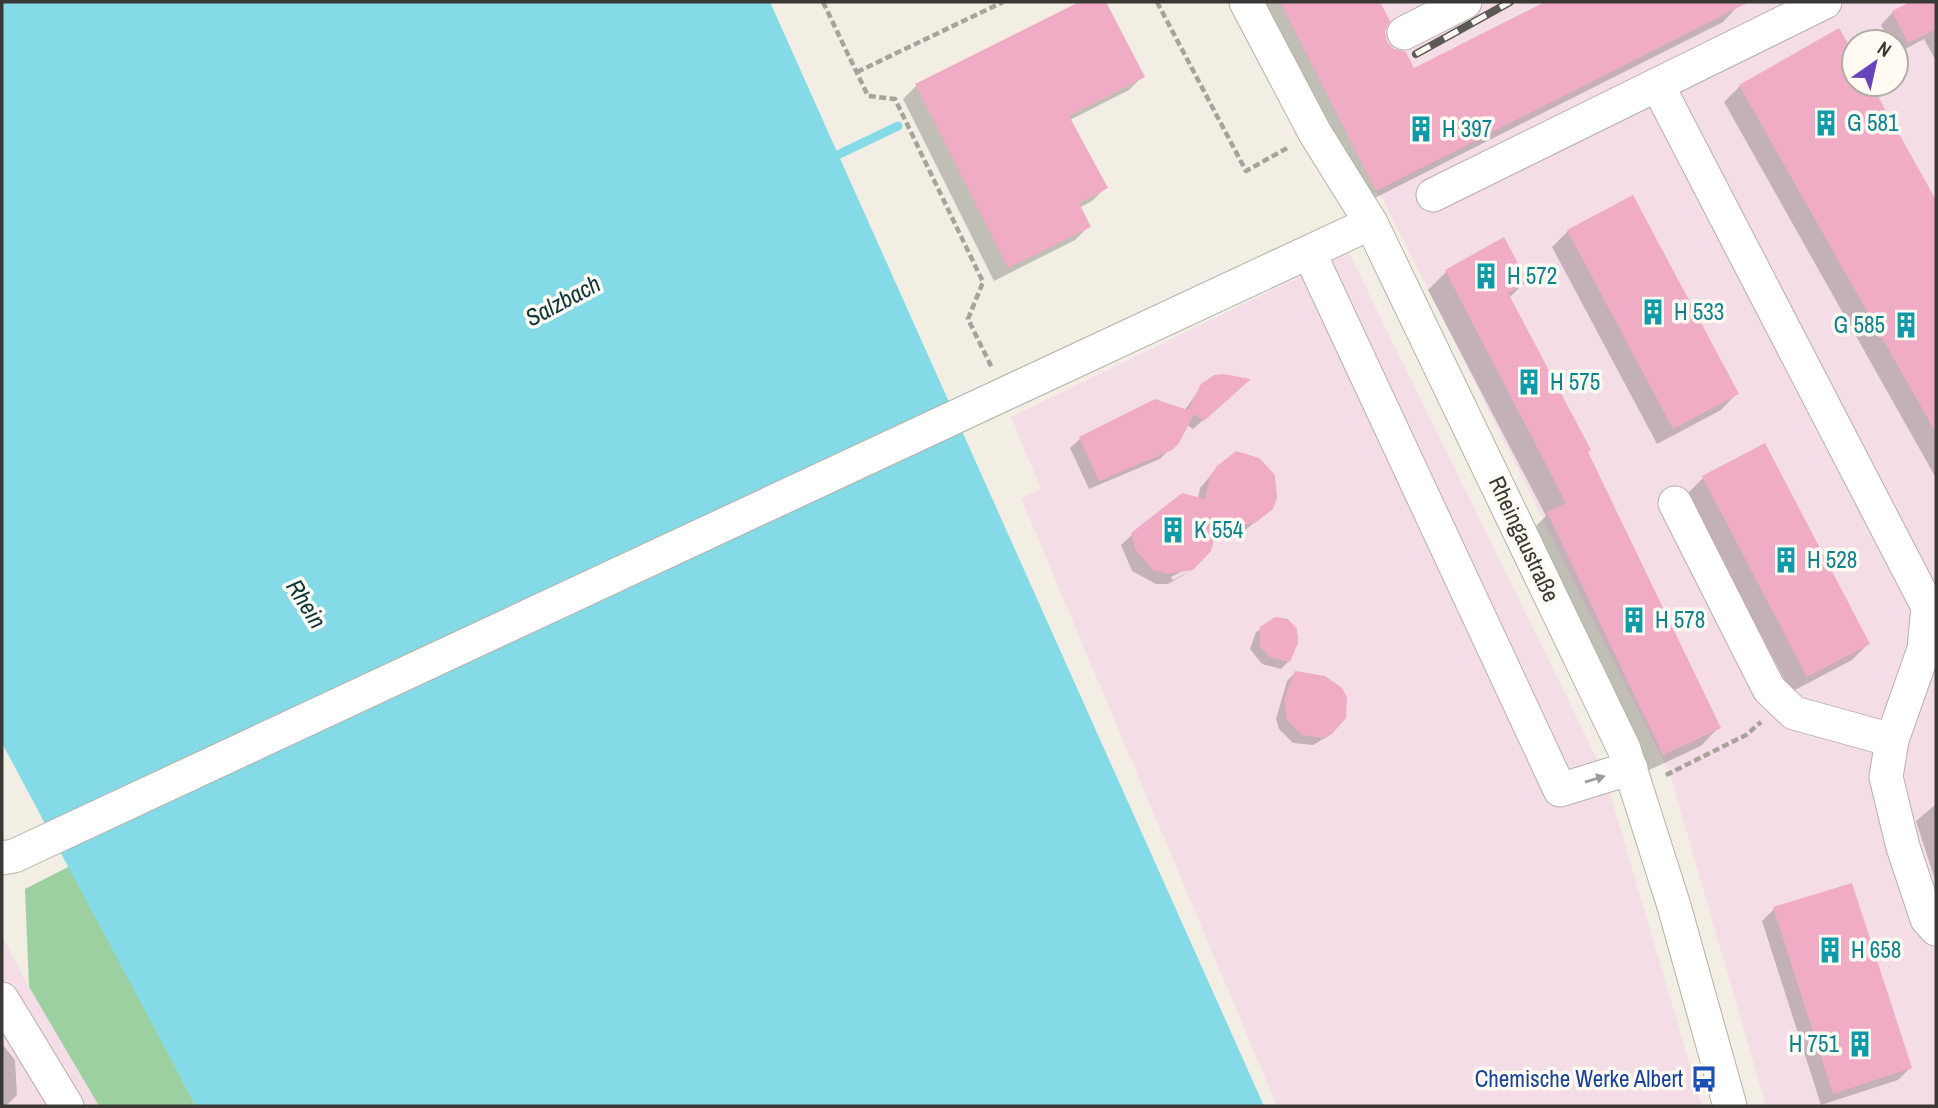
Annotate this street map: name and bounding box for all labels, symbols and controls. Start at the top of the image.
north arrow [1840,28,1910,98]
text: N [1873,35,1896,63]
place label: G 581 [1847,107,1899,138]
building icon: G 581 [1811,108,1841,138]
place label: H 397 [1442,113,1492,144]
building icon: H 397 [1406,114,1436,144]
place label: H 572 [1507,260,1557,291]
building icon: H 572 [1471,261,1501,291]
water label: Salzbach [519,267,606,333]
place label: H 533 [1674,296,1724,327]
building icon: H 533 [1638,297,1668,327]
place label: G 585 [1834,309,1885,340]
building icon: G 585 [1891,310,1921,340]
place label: H 575 [1550,366,1600,397]
building icon: H 575 [1514,367,1544,397]
street label: Rheingaustraße [1482,471,1567,607]
place label: K 554 [1194,514,1244,545]
building icon: K 554 [1158,515,1188,545]
place label: H 528 [1807,544,1857,575]
building icon: H 528 [1771,545,1801,575]
water label: Rhein [279,573,334,634]
place label: H 578 [1655,604,1705,635]
building icon: H 578 [1619,605,1649,635]
one-way arrow [1585,773,1606,784]
place label: H 658 [1851,934,1901,965]
building icon: H 658 [1815,935,1845,965]
place label: H 751 [1789,1028,1840,1059]
building icon: H 751 [1845,1029,1875,1059]
place label: Chemische Werke Albert [1475,1063,1683,1094]
bus stop icon: Chemische Werke Albert [1689,1064,1719,1094]

